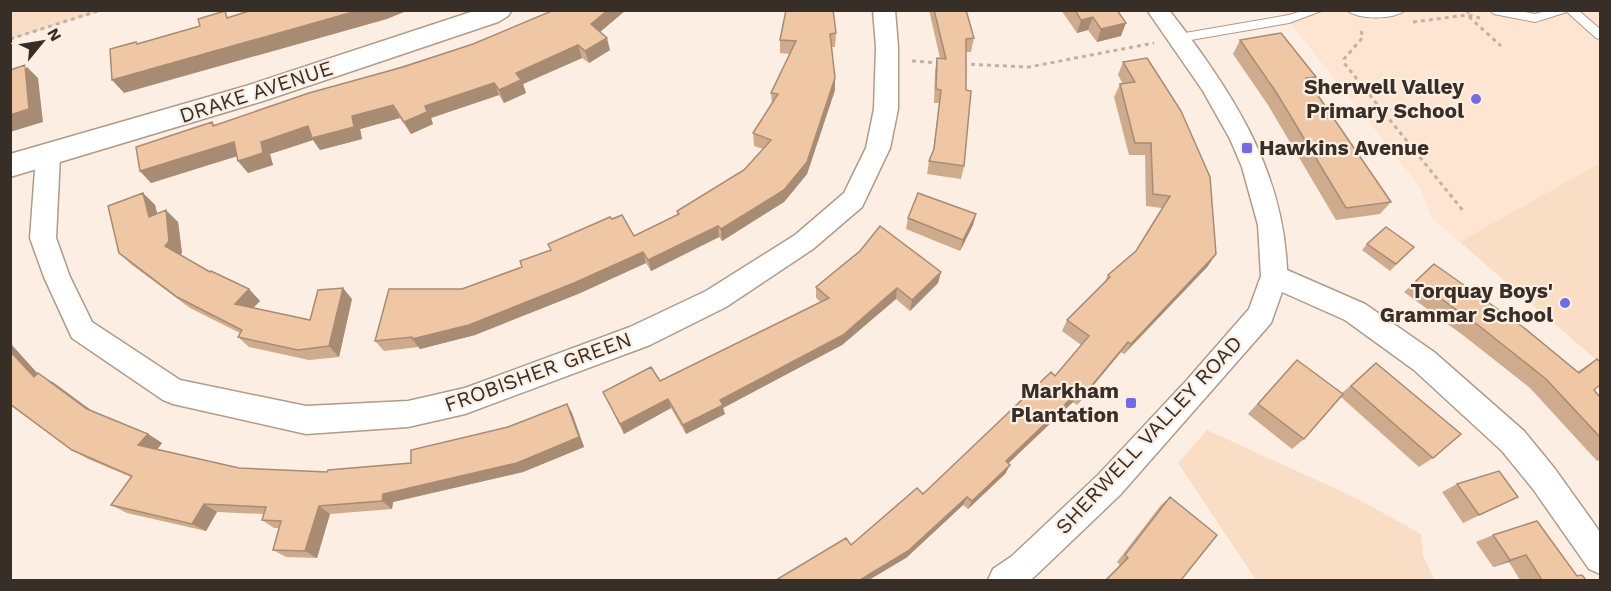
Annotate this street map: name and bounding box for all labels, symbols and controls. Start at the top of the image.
north arrow [12,12,72,72]
text: N [43,25,66,45]
street label: DRAKE AVENUE [176,55,336,128]
place label: Sherwell Valley Primary School [1304,74,1464,123]
marker: Sherwell Valley Primary School [1469,92,1483,106]
place label: Hawkins Avenue [1259,135,1429,160]
marker: Hawkins Avenue [1240,141,1254,155]
place label: Torquay Boys' Grammar School [1380,278,1553,327]
marker: Torquay Boys' Grammar School [1558,296,1572,310]
street label: FROBISHER GREEN [441,326,635,417]
street label: SHERWELL VALLEY ROAD [1050,330,1247,539]
place label: Markham Plantation [1011,378,1119,427]
marker: Markham Plantation [1124,396,1138,410]

